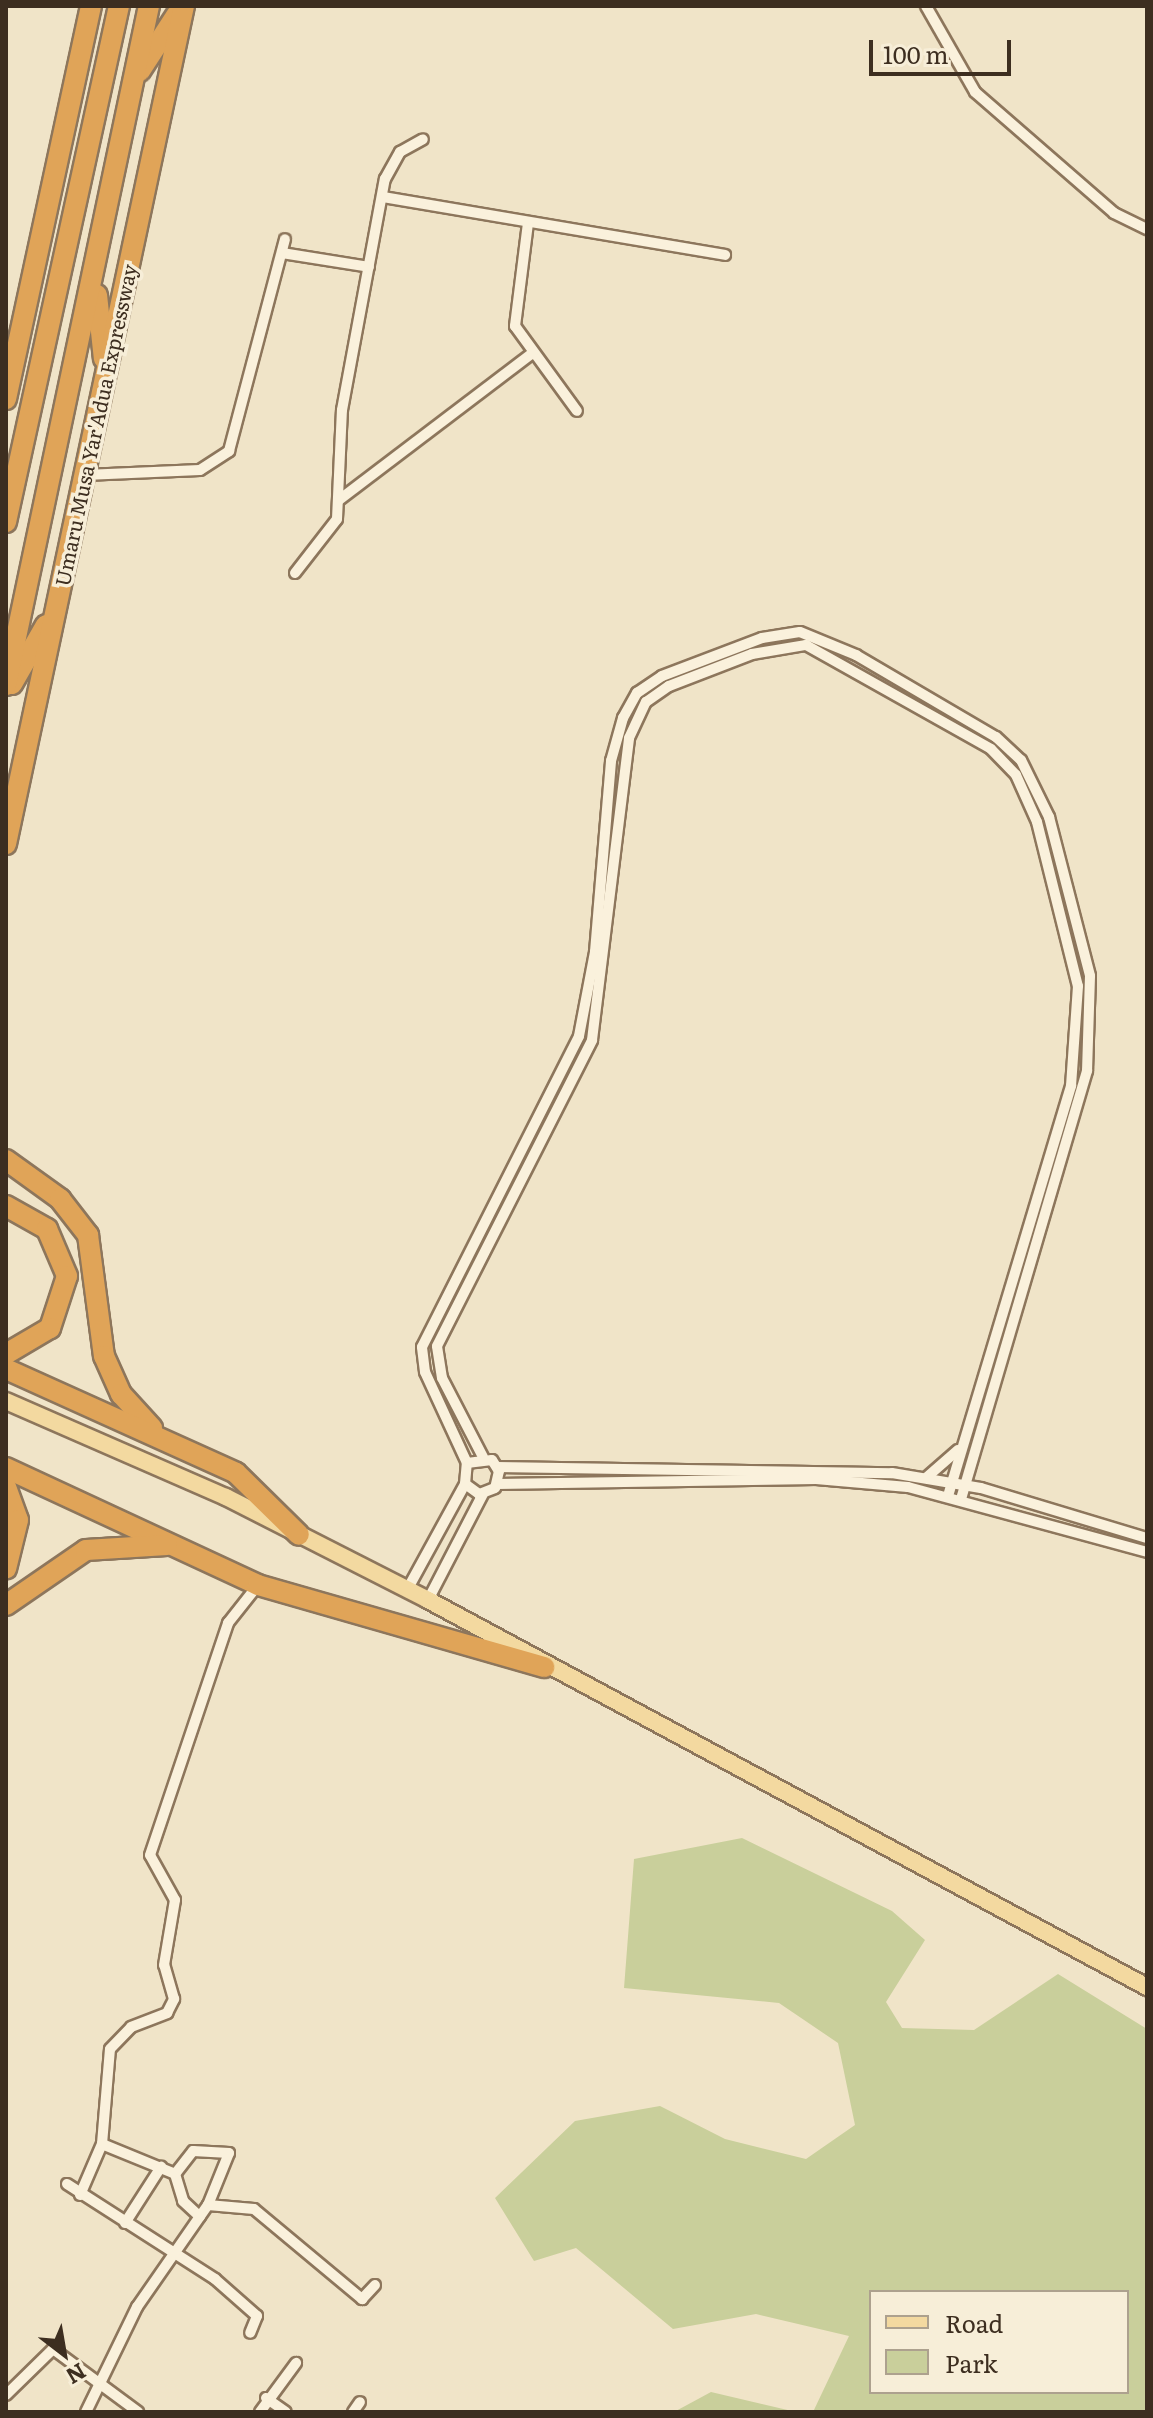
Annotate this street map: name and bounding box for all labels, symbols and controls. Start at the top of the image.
scale bar [873,24,1015,74]
text: 100 m [883,36,949,71]
street label: Umaru Musa Yar'Adua Expressway [49,262,141,588]
legend [869,2290,1129,2394]
text: Road [945,2305,1003,2340]
north arrow [24,2314,104,2394]
text: Park [945,2345,998,2380]
text: N [60,2356,93,2394]

